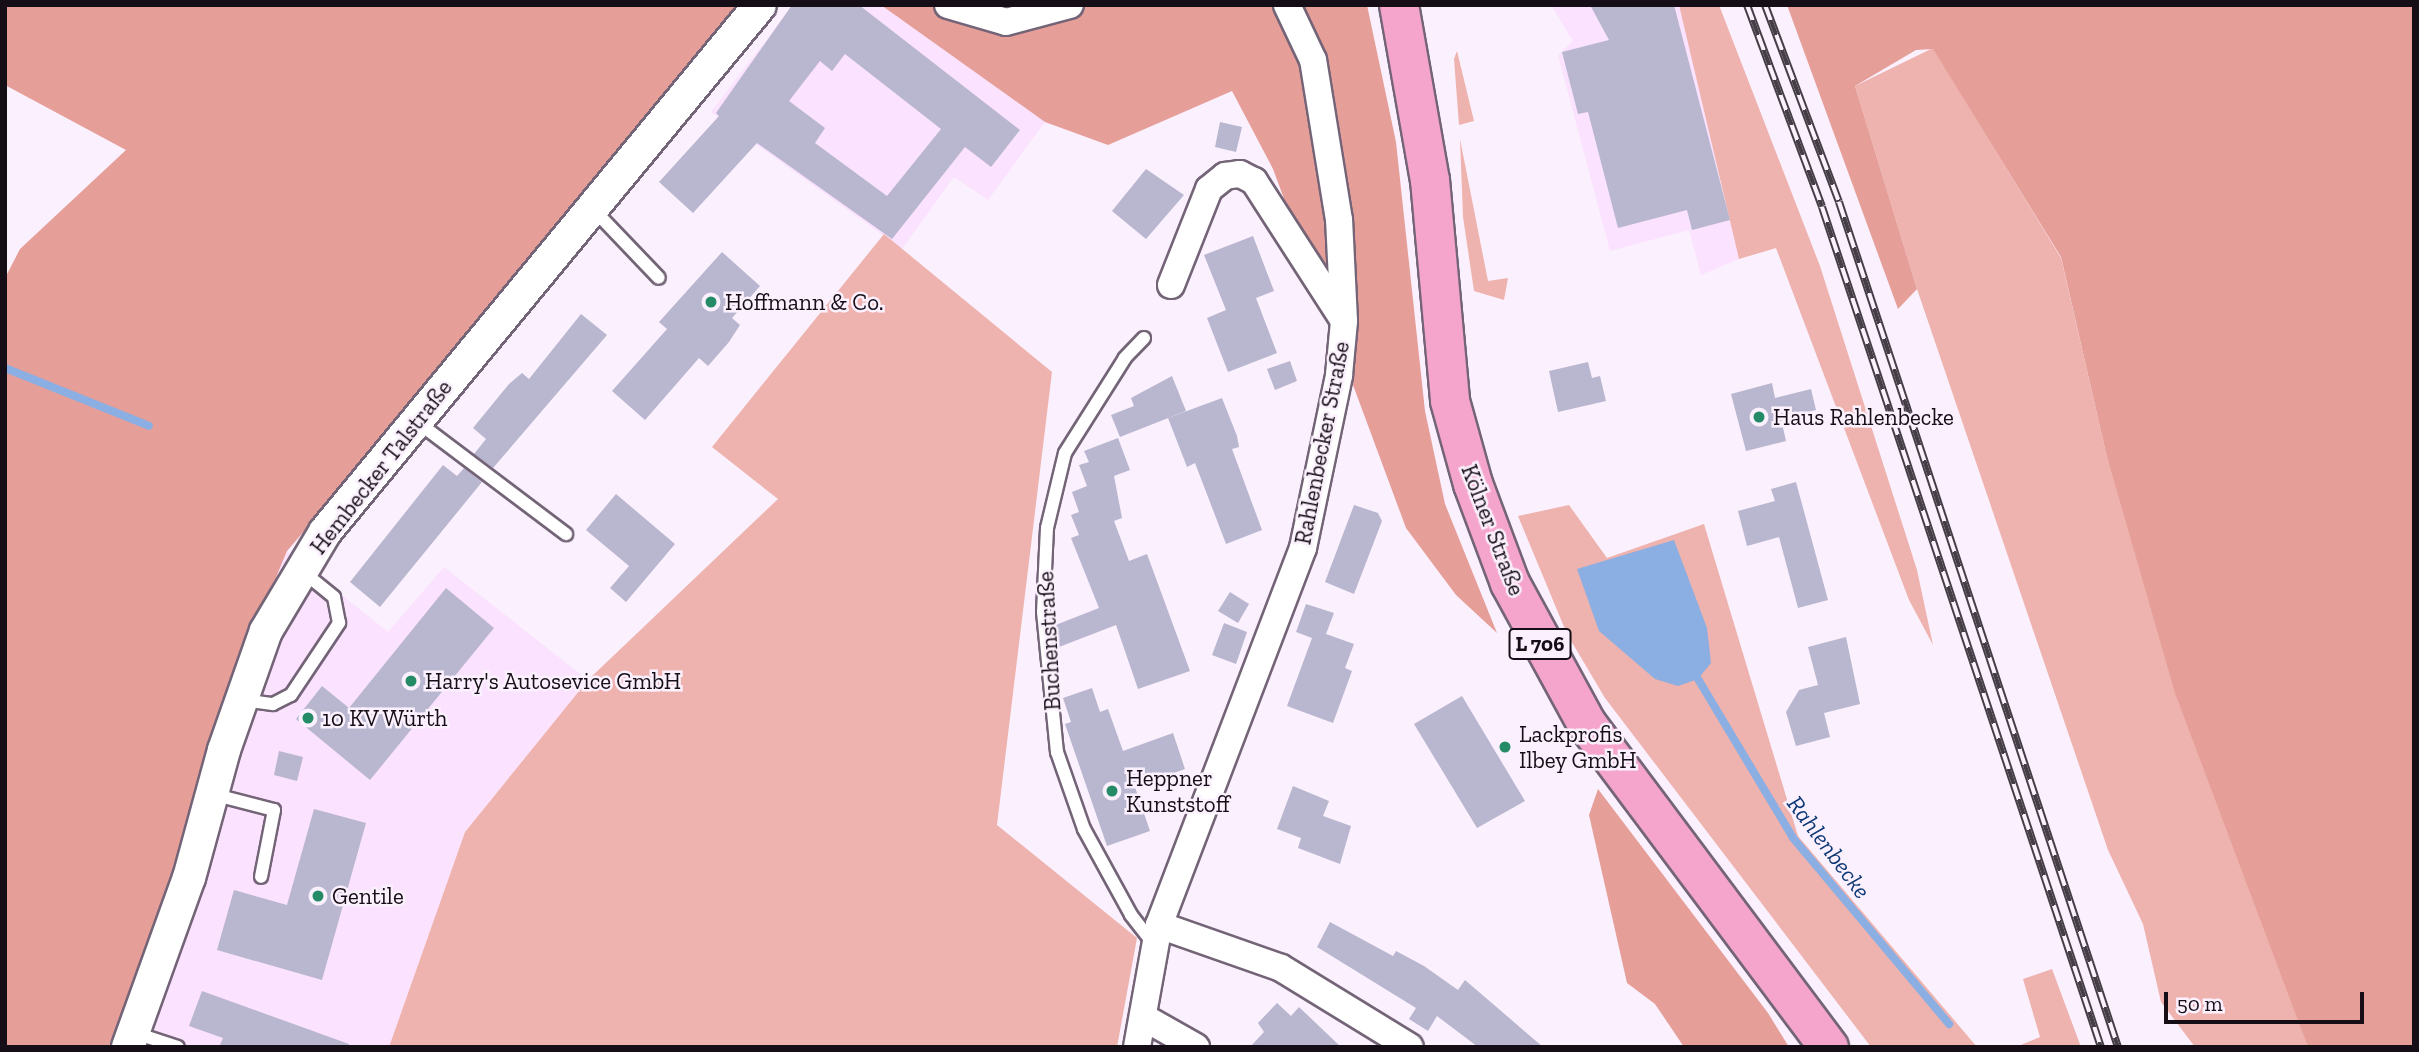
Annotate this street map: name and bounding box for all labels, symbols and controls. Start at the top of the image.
place label: Hoffmann & Co. [725,288,884,316]
marker: Hoffmann & Co. [703,294,719,310]
street label: Rahlenbecker Straße [1289,339,1355,547]
street label: Hembecker Talstraße [304,374,458,560]
place label: Haus Rahlenbecke [1773,403,1954,431]
marker: Haus Rahlenbecke [1751,409,1767,425]
street label: Kölner Straße [1455,460,1531,600]
street label: Buchenstraße [1032,571,1066,711]
road number: L 706 [1507,626,1573,662]
place label: Harry's Autosevice GmbH [425,667,682,695]
marker: Harry's Autosevice GmbH [403,673,419,689]
place label: 10 KV Würth [322,704,449,732]
marker: 10 KV Würth [300,710,316,726]
place label: Lackprofis Ilbey GmbH [1519,720,1637,774]
marker: Lackprofis Ilbey GmbH [1497,739,1513,755]
place label: Heppner Kunststoff [1126,764,1230,818]
marker: Heppner Kunststoff [1104,783,1120,799]
water label: Rahlenbecke [1781,790,1877,904]
place label: Gentile [332,882,404,910]
marker: Gentile [310,888,326,904]
scale bar [2167,978,2366,1022]
text: 50 m [2177,991,2223,1016]

